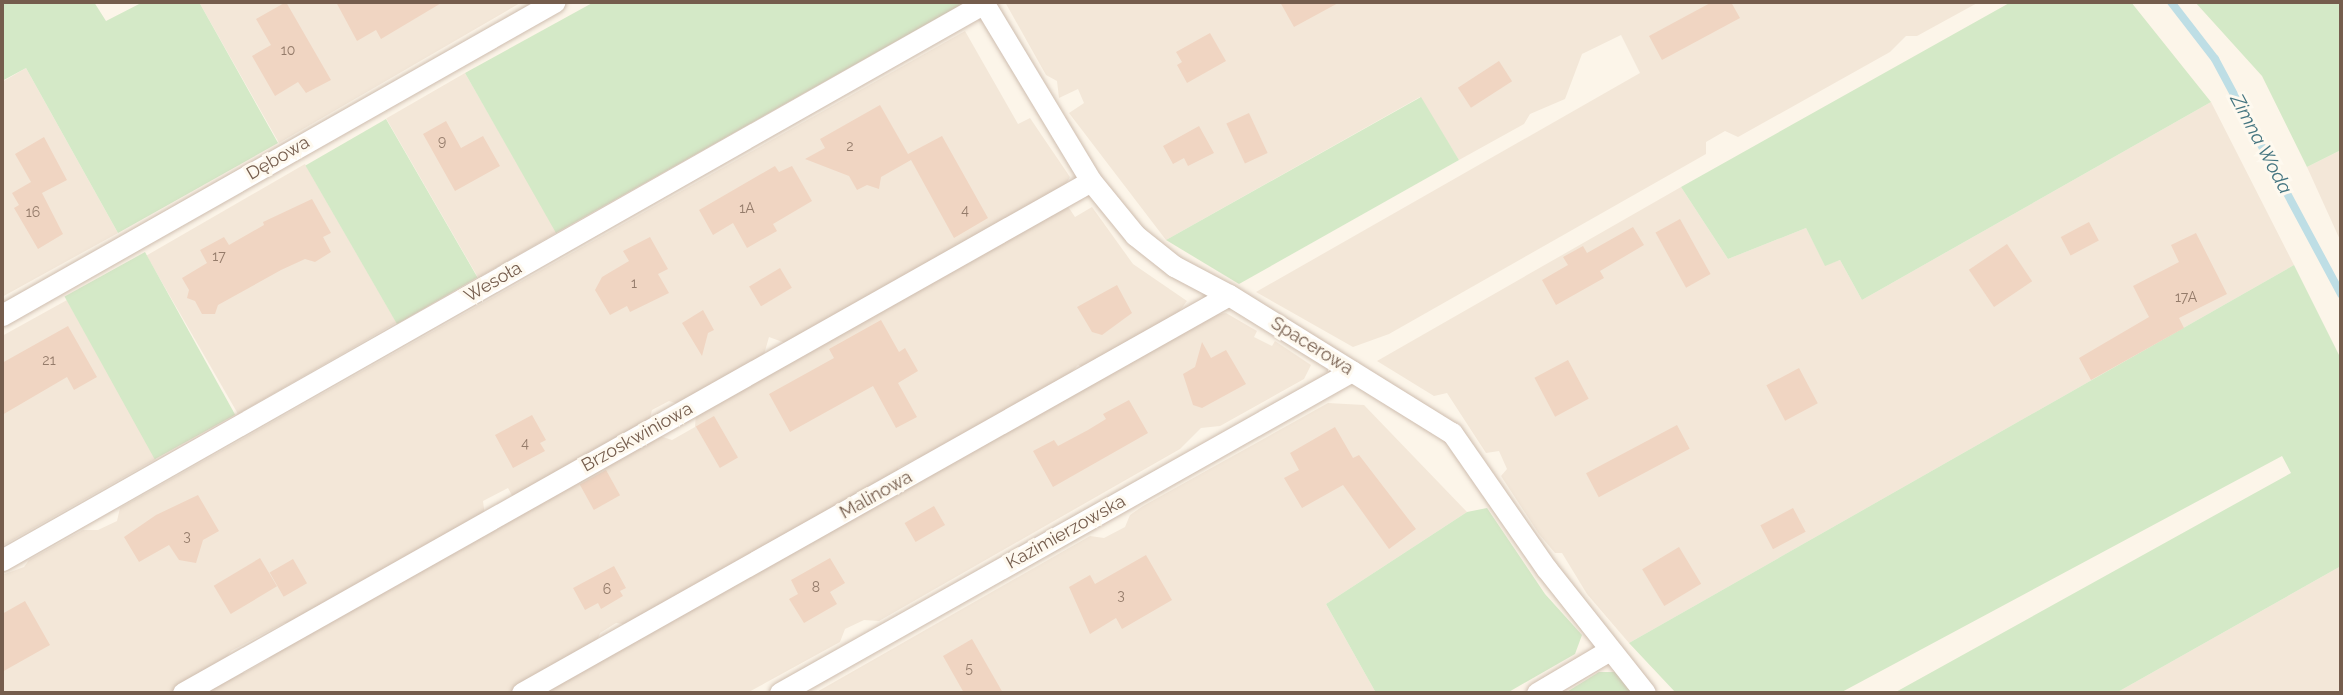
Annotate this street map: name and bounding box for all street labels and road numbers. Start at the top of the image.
street label: Dębowa [243,131,313,185]
street label: Wesoła [460,257,526,307]
street label: Spacerowa [1267,312,1357,380]
street label: Brzoskwiniowa [578,398,696,476]
street label: Malinowa [836,466,916,524]
street label: Kazimierzowska [1003,490,1129,574]

